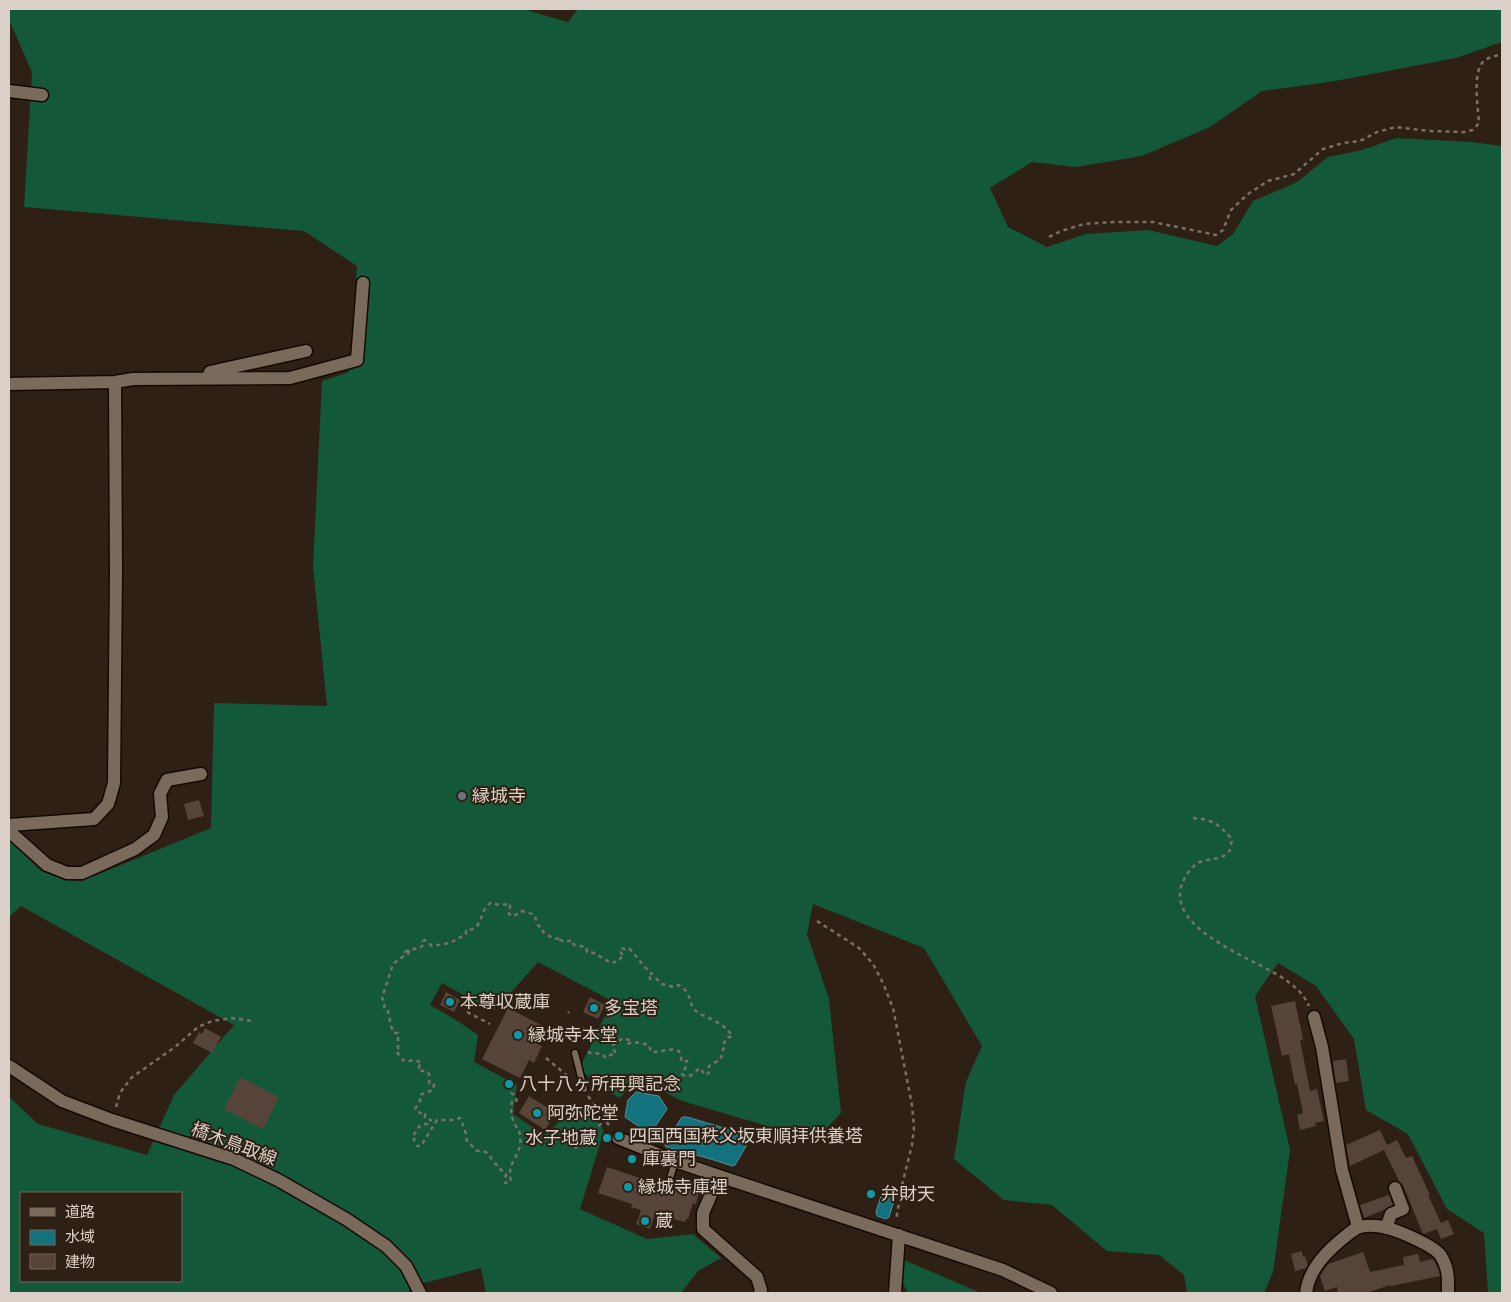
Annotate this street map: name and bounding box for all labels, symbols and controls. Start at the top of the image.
place label: 縁城寺 [472,784,526,806]
marker: 縁城寺 [456,790,468,802]
place label: 本尊収蔵庫 [460,990,550,1012]
marker: 本尊収蔵庫 [444,996,456,1008]
place label: 多宝塔 [604,996,658,1018]
marker: 多宝塔 [588,1002,600,1014]
place label: 縁城寺本堂 [528,1023,618,1045]
marker: 縁城寺本堂 [512,1029,524,1041]
place label: 八十八ヶ所再興記念 [519,1072,681,1094]
marker: 八十八ヶ所再興記念 [503,1078,515,1090]
place label: 阿弥陀堂 [547,1101,619,1123]
marker: 阿弥陀堂 [531,1107,543,1119]
street label: 橋木鳥取線 [188,1117,280,1169]
place label: 四国西国秩父坂東順拝供養塔 [629,1124,863,1146]
place label: 水子地蔵 [525,1126,597,1148]
marker: 四国西国秩父坂東順拝供養塔 [613,1130,625,1142]
marker: 水子地蔵 [601,1132,613,1144]
place label: 庫裏門 [642,1147,696,1169]
marker: 庫裏門 [626,1153,638,1165]
place label: 縁城寺庫裡 [638,1175,728,1197]
marker: 縁城寺庫裡 [622,1181,634,1193]
place label: 弁財天 [881,1182,935,1204]
marker: 弁財天 [865,1188,877,1200]
legend [20,1192,182,1282]
text: 道路 [65,1202,95,1220]
place label: 蔵 [655,1209,673,1231]
marker: 蔵 [639,1215,651,1227]
text: 水域 [65,1227,95,1245]
text: 建物 [65,1252,95,1270]

